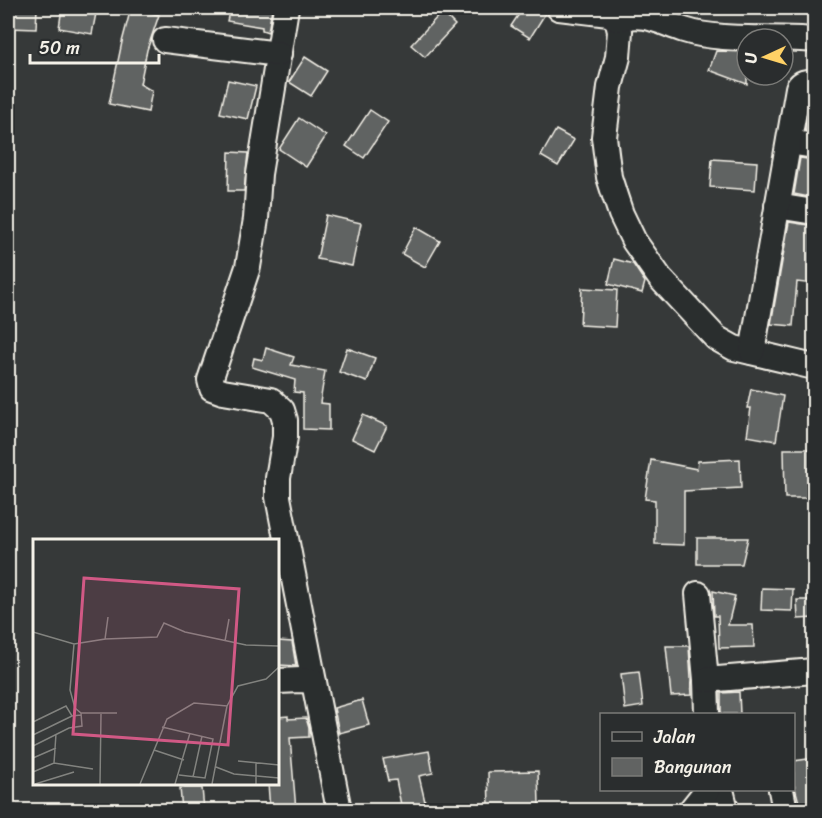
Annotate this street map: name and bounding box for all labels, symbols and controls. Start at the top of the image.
scale bar [30,27,159,65]
north arrow [735,27,795,87]
text: 50 m [39,32,80,64]
text: U [736,50,765,64]
inset map [33,539,279,785]
legend [600,713,795,791]
text: Jalan [653,721,696,753]
text: Bangunan [654,751,732,783]

